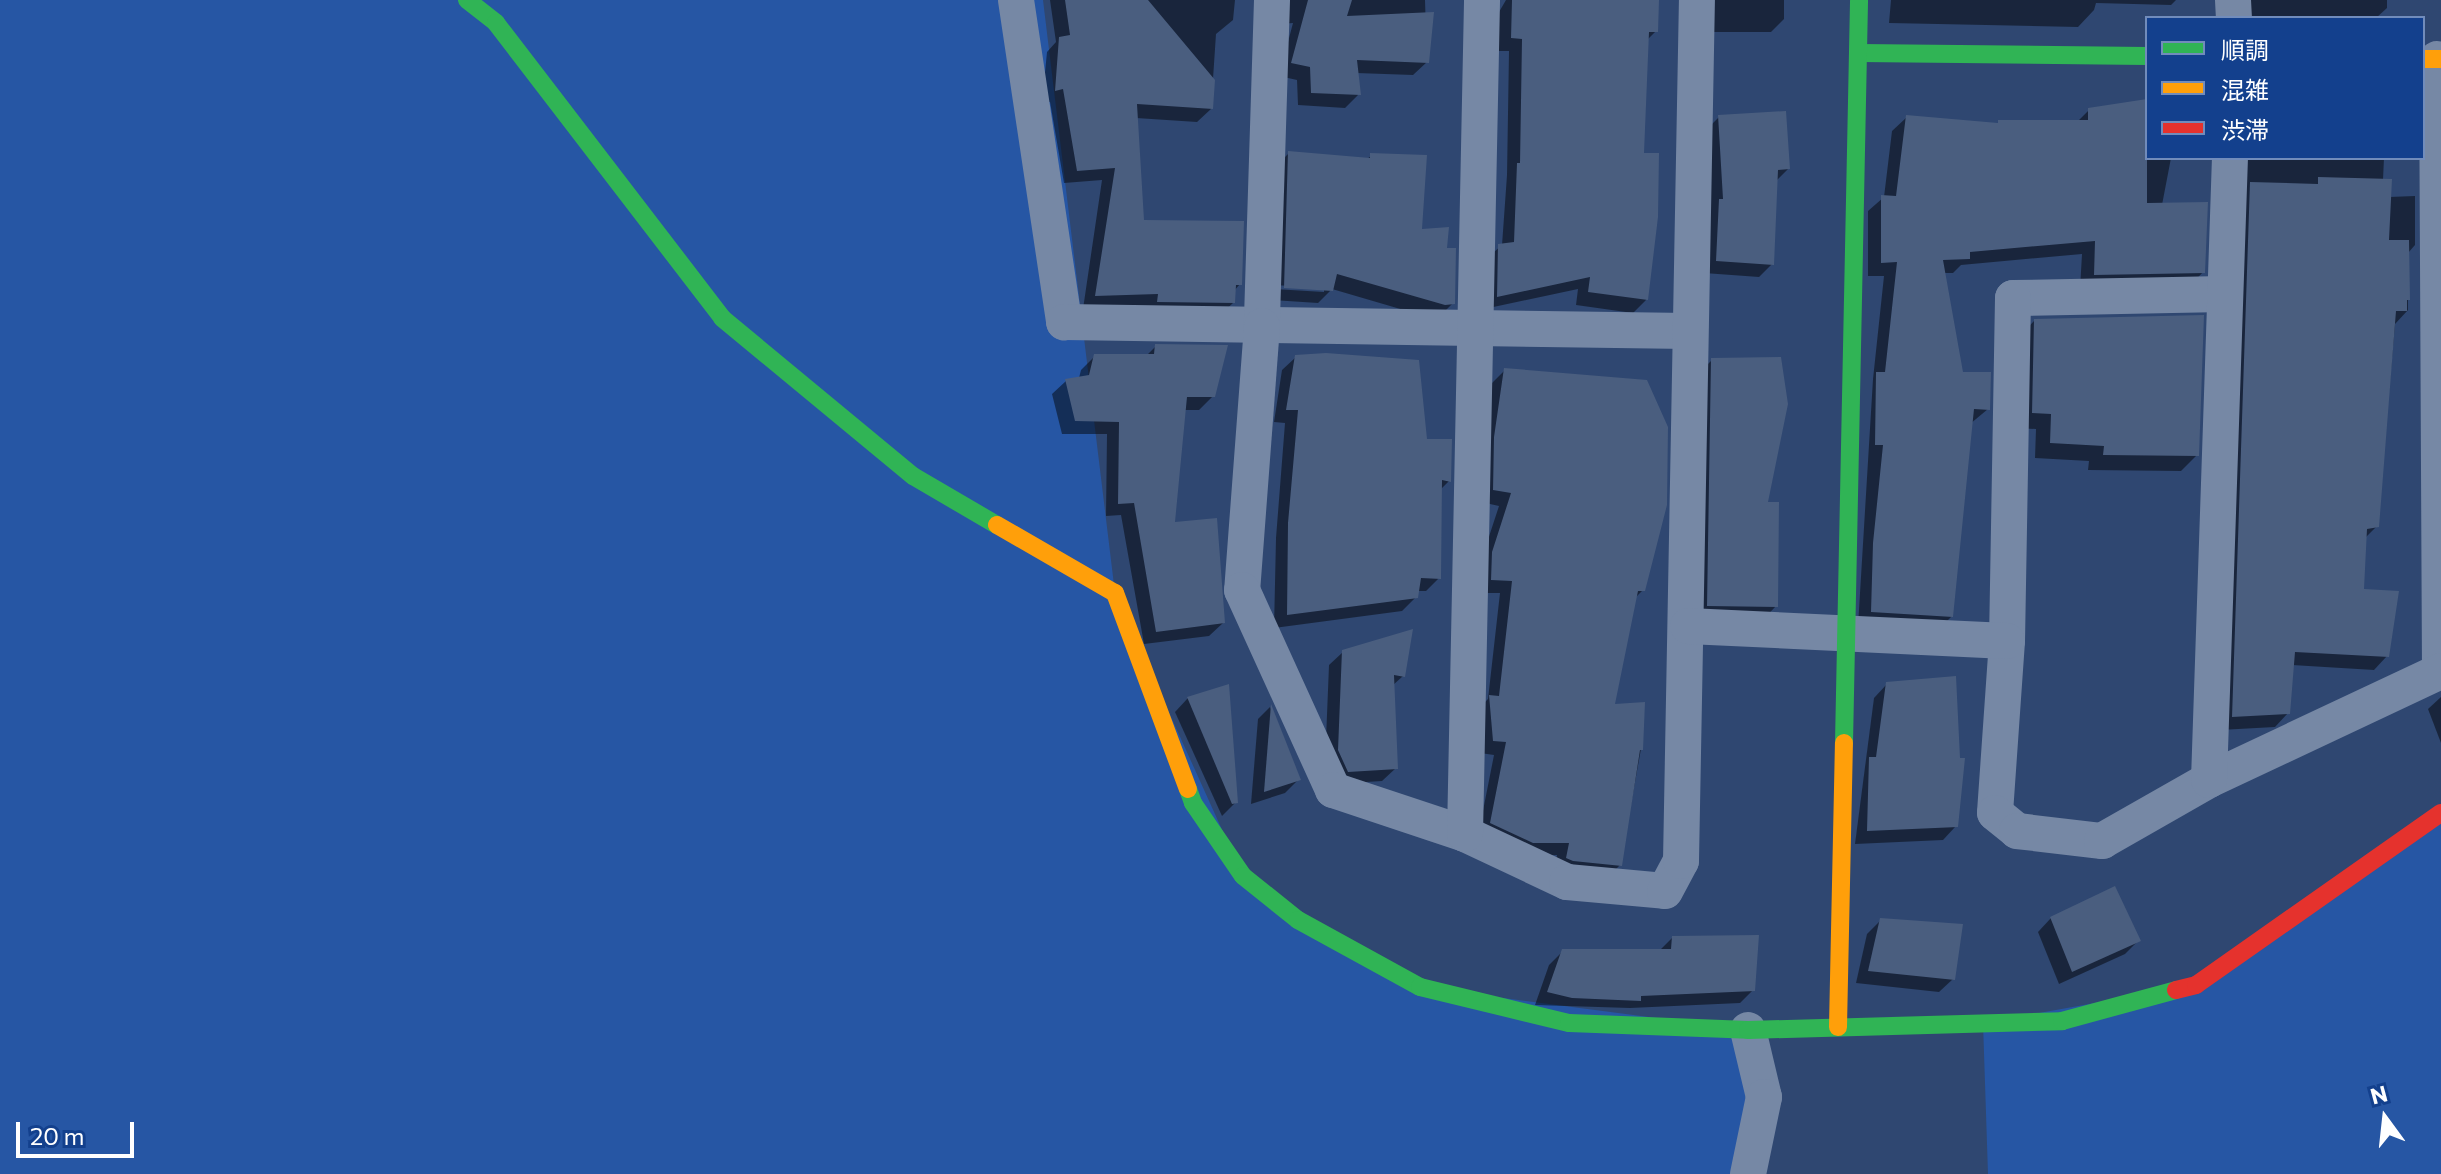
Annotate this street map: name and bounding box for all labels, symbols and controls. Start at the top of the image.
legend [2145,16,2425,160]
text: 順調 [2221,35,2269,64]
text: 混雑 [2221,75,2269,104]
text: 渋滞 [2221,115,2269,144]
north arrow [2345,1078,2425,1158]
text: N [2367,1079,2390,1110]
scale bar [20,1106,138,1156]
text: 20 m [30,1121,84,1150]

